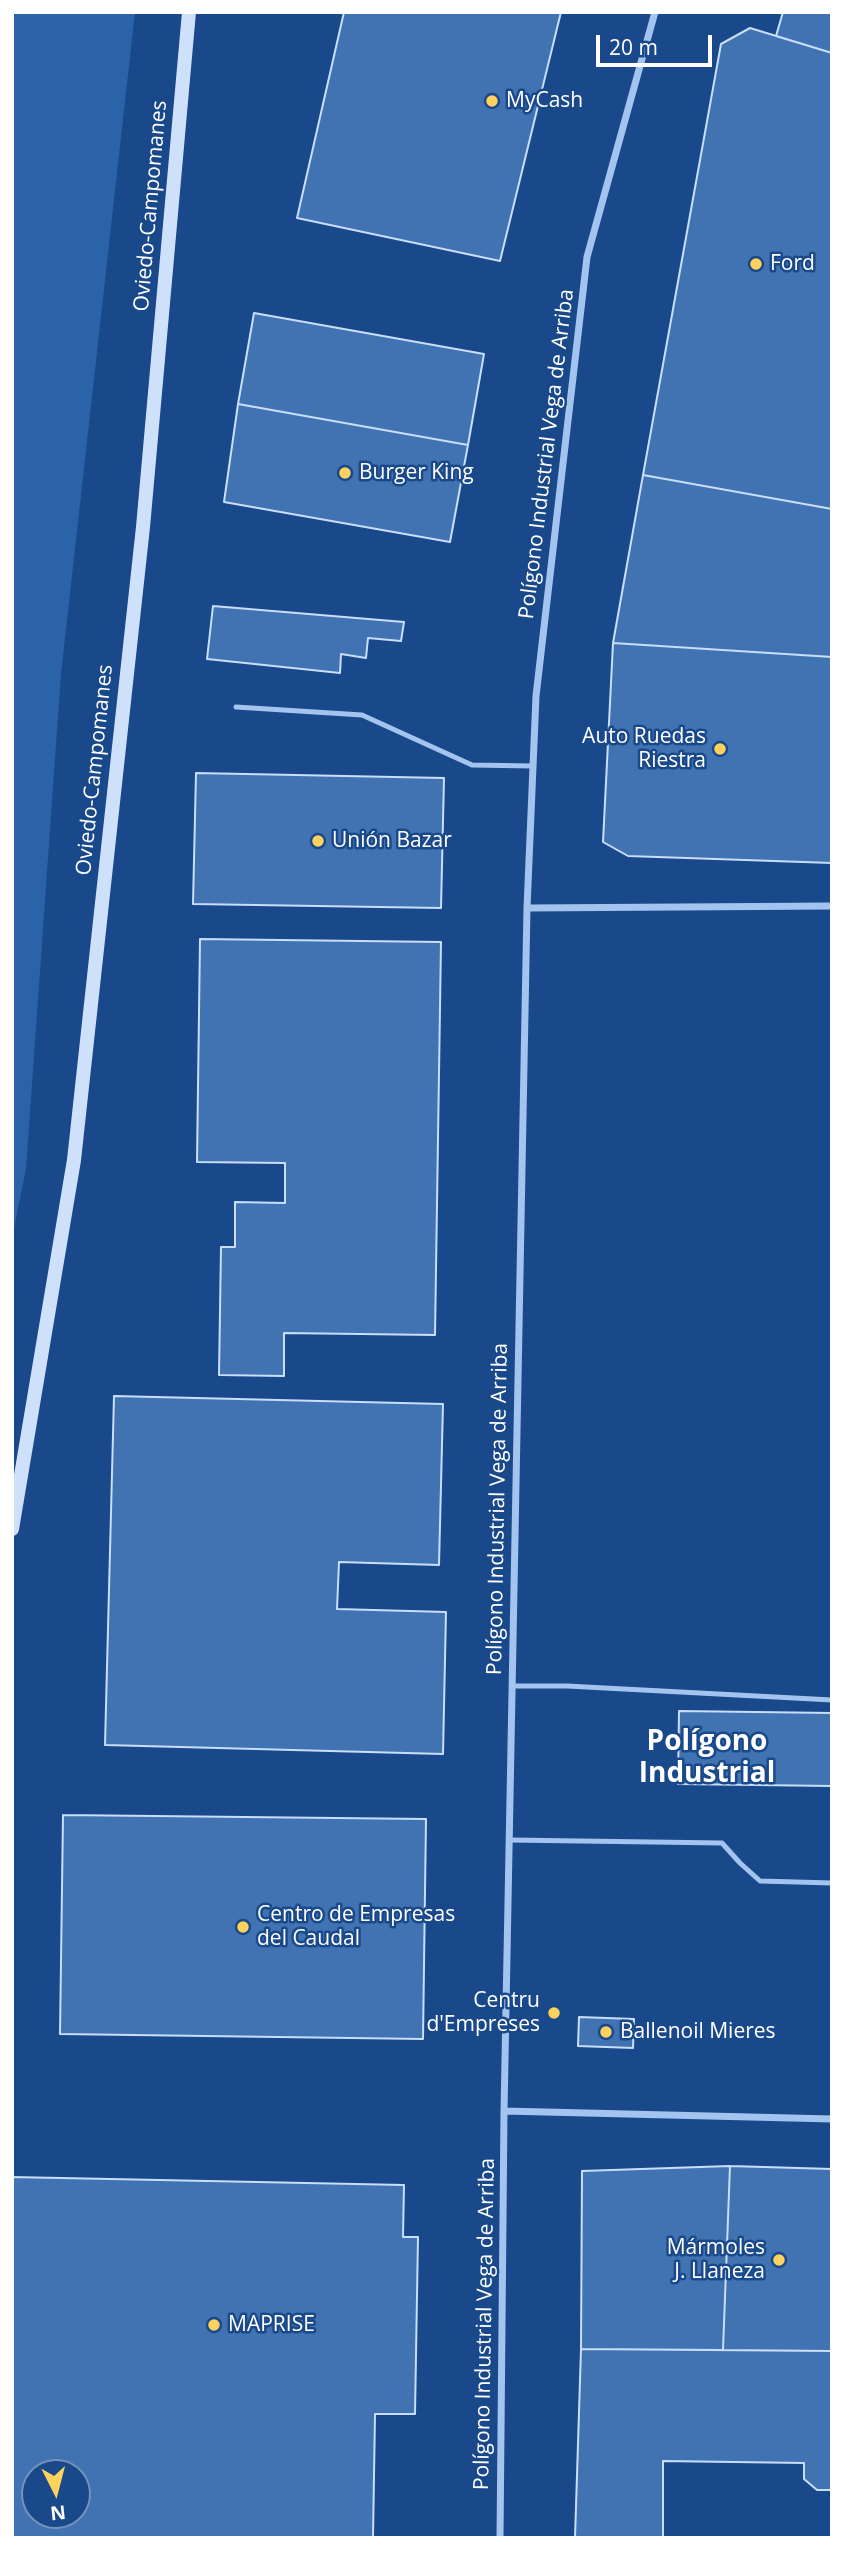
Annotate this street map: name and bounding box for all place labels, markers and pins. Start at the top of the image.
place label: MyCash [506,88,583,114]
marker: MyCash [484,93,500,109]
place label: Ford [770,251,815,277]
marker: Ford [748,256,764,272]
place label: Burger King [359,460,474,486]
marker: Burger King [337,465,353,481]
place label: Auto Ruedas Riestra [582,724,706,774]
marker: Auto Ruedas Riestra [712,741,728,757]
place label: Unión Bazar [332,828,452,854]
marker: Unión Bazar [310,833,326,849]
place label: Centro de Empresas del Caudal [257,1902,455,1952]
marker: Centro de Empresas del Caudal [235,1919,251,1935]
place label: Centru d'Empreses [426,1988,540,2038]
marker: Centru d'Empreses [546,2005,562,2021]
place label: Ballenoil Mieres [620,2019,776,2045]
marker: Ballenoil Mieres [598,2024,614,2040]
place label: Mármoles J. Llaneza [667,2235,765,2285]
marker: Mármoles J. Llaneza [771,2252,787,2268]
place label: MAPRISE [228,2312,315,2338]
marker: MAPRISE [206,2317,222,2333]

